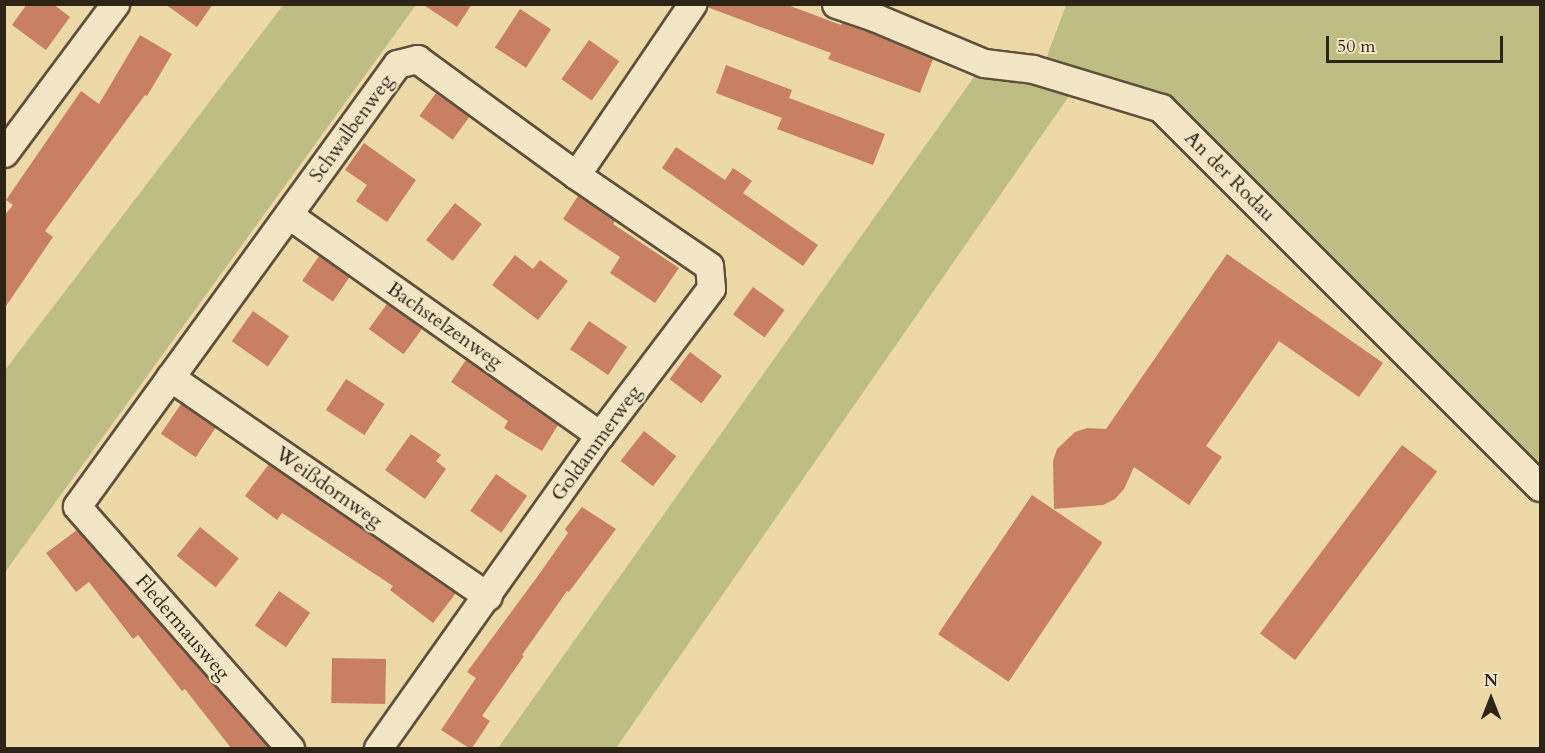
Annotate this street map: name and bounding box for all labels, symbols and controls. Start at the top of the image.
scale bar [1329,24,1506,62]
text: 50 m [1337,34,1376,59]
street label: Schwalbenweg [304,69,398,187]
street label: An der Rodau [1180,126,1280,226]
street label: Bachstelzenweg [383,276,507,374]
street label: Goldammerweg [546,380,646,506]
street label: Weißdornweg [271,441,387,533]
street label: Fledermausweg [131,569,235,685]
north arrow [1461,669,1521,729]
text: N [1484,670,1498,692]

